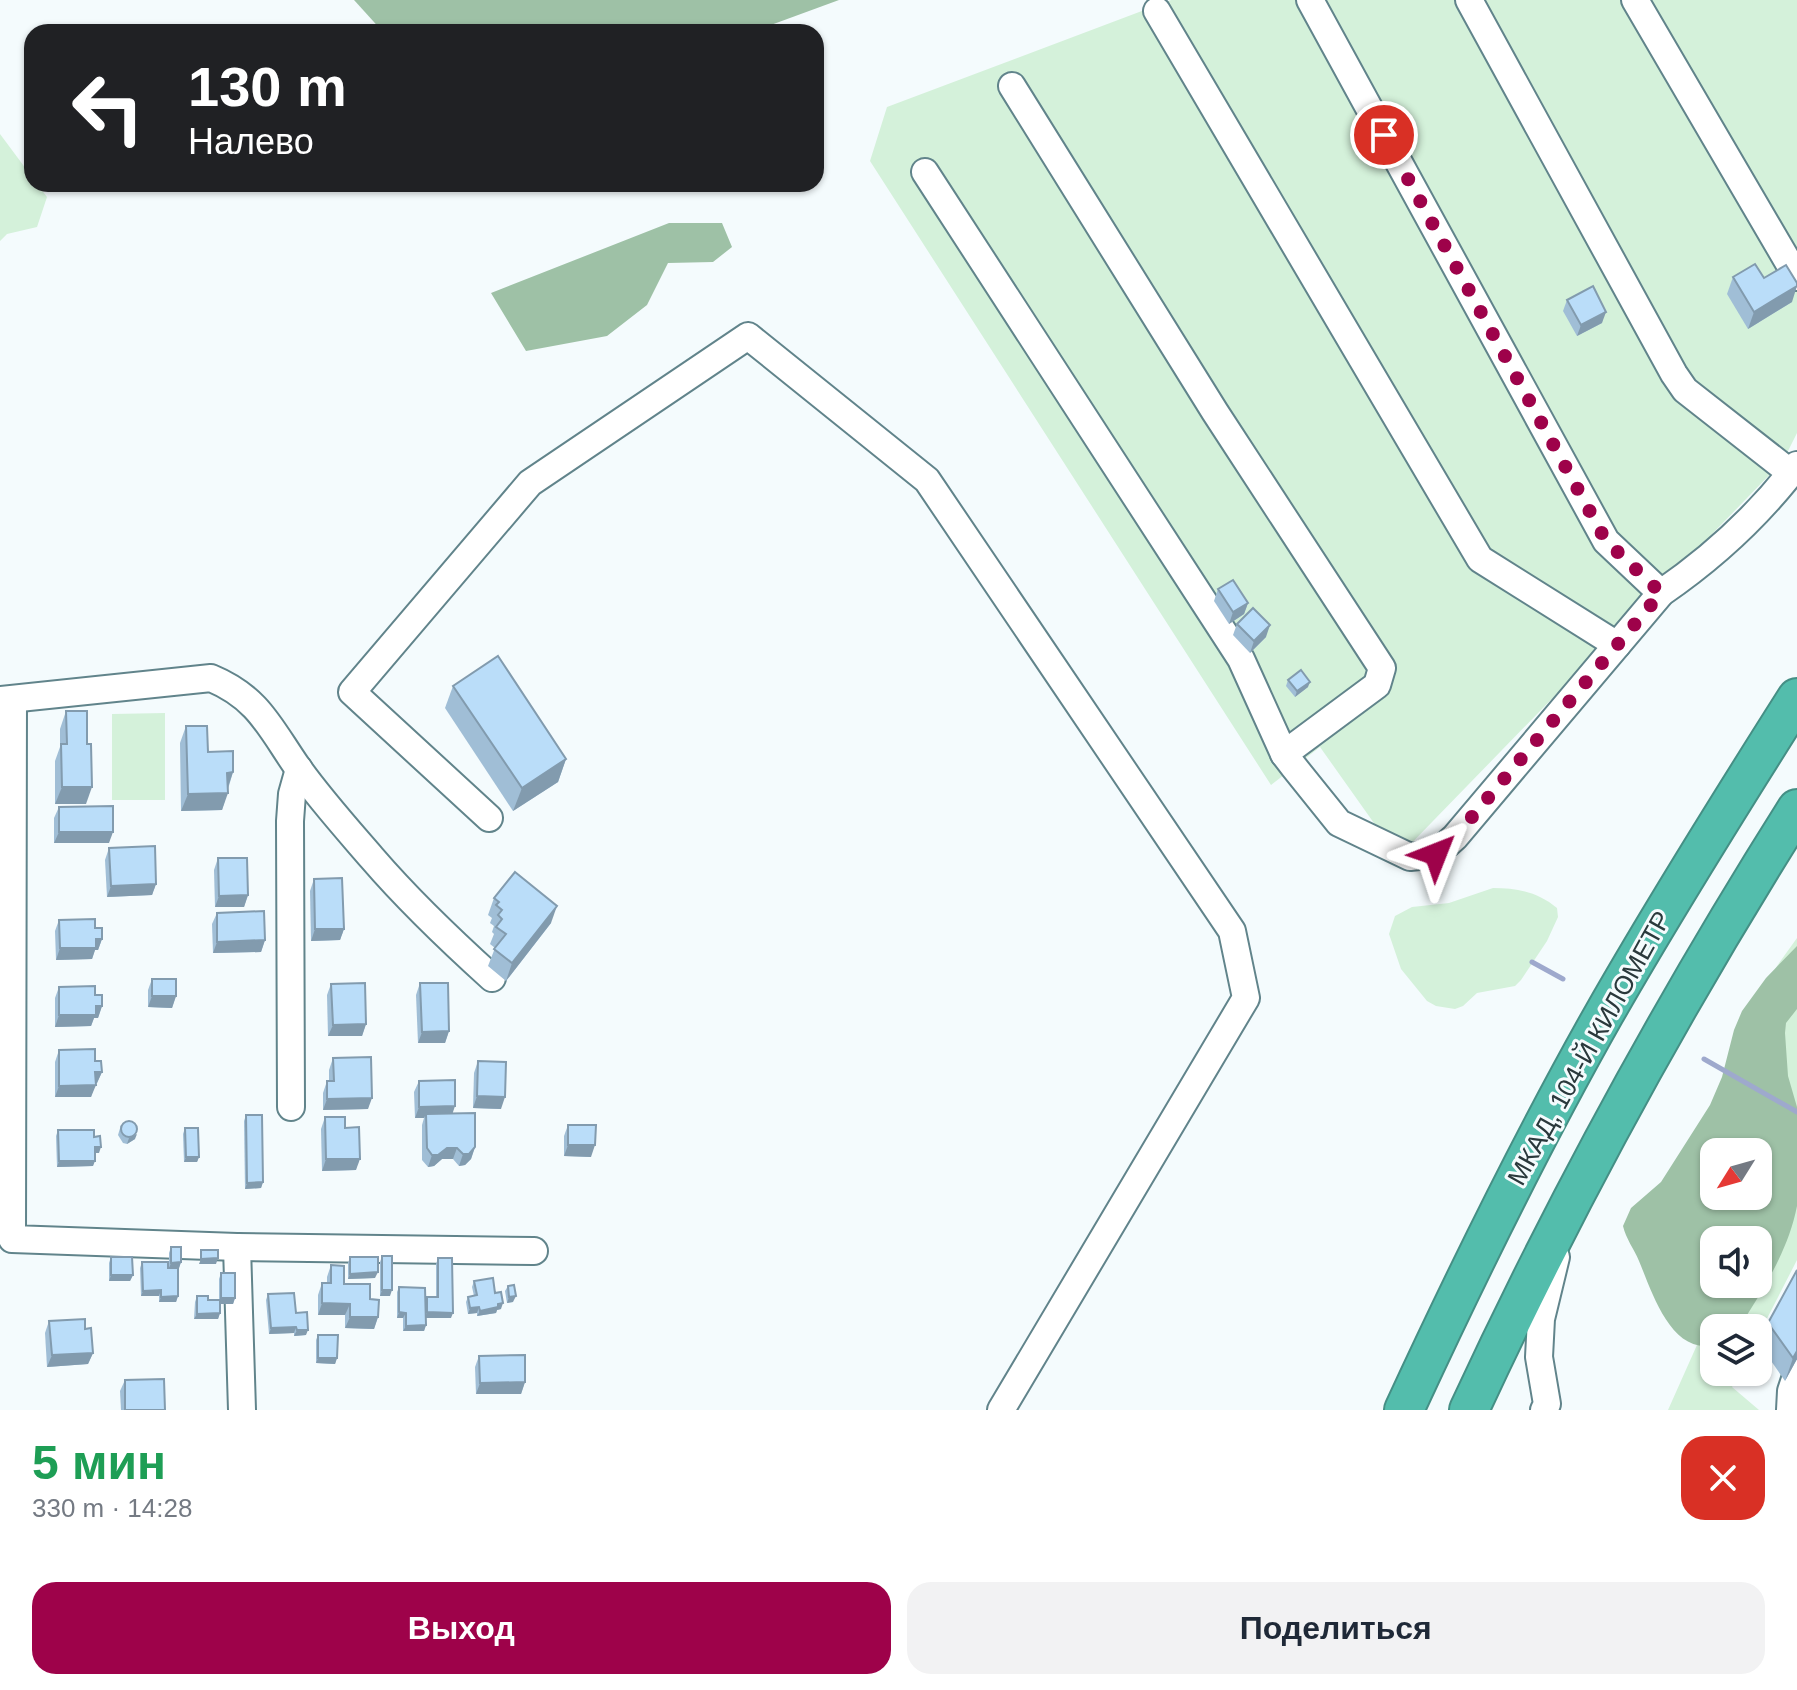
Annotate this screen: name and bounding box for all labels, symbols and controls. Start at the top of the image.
text: 130 m [188,55,347,118]
icon: left [56,56,160,160]
pin [1350,101,1418,169]
icon: arrive [1362,113,1406,157]
text: Налево [188,121,314,162]
position arrow [1394,812,1478,896]
street label: МКАД, 104-Й КИЛОМЕТР [1501,906,1677,1190]
north arrow [1700,1138,1772,1210]
map controls [1700,1138,1772,1386]
button: sound [1700,1226,1772,1298]
button: layers [1700,1314,1772,1386]
text: 5 мин [32,1436,166,1489]
button: close [1681,1436,1765,1520]
text: 330 m · 14:28 [32,1493,192,1523]
button: Выход [32,1582,891,1674]
button: Поделиться [907,1582,1765,1674]

